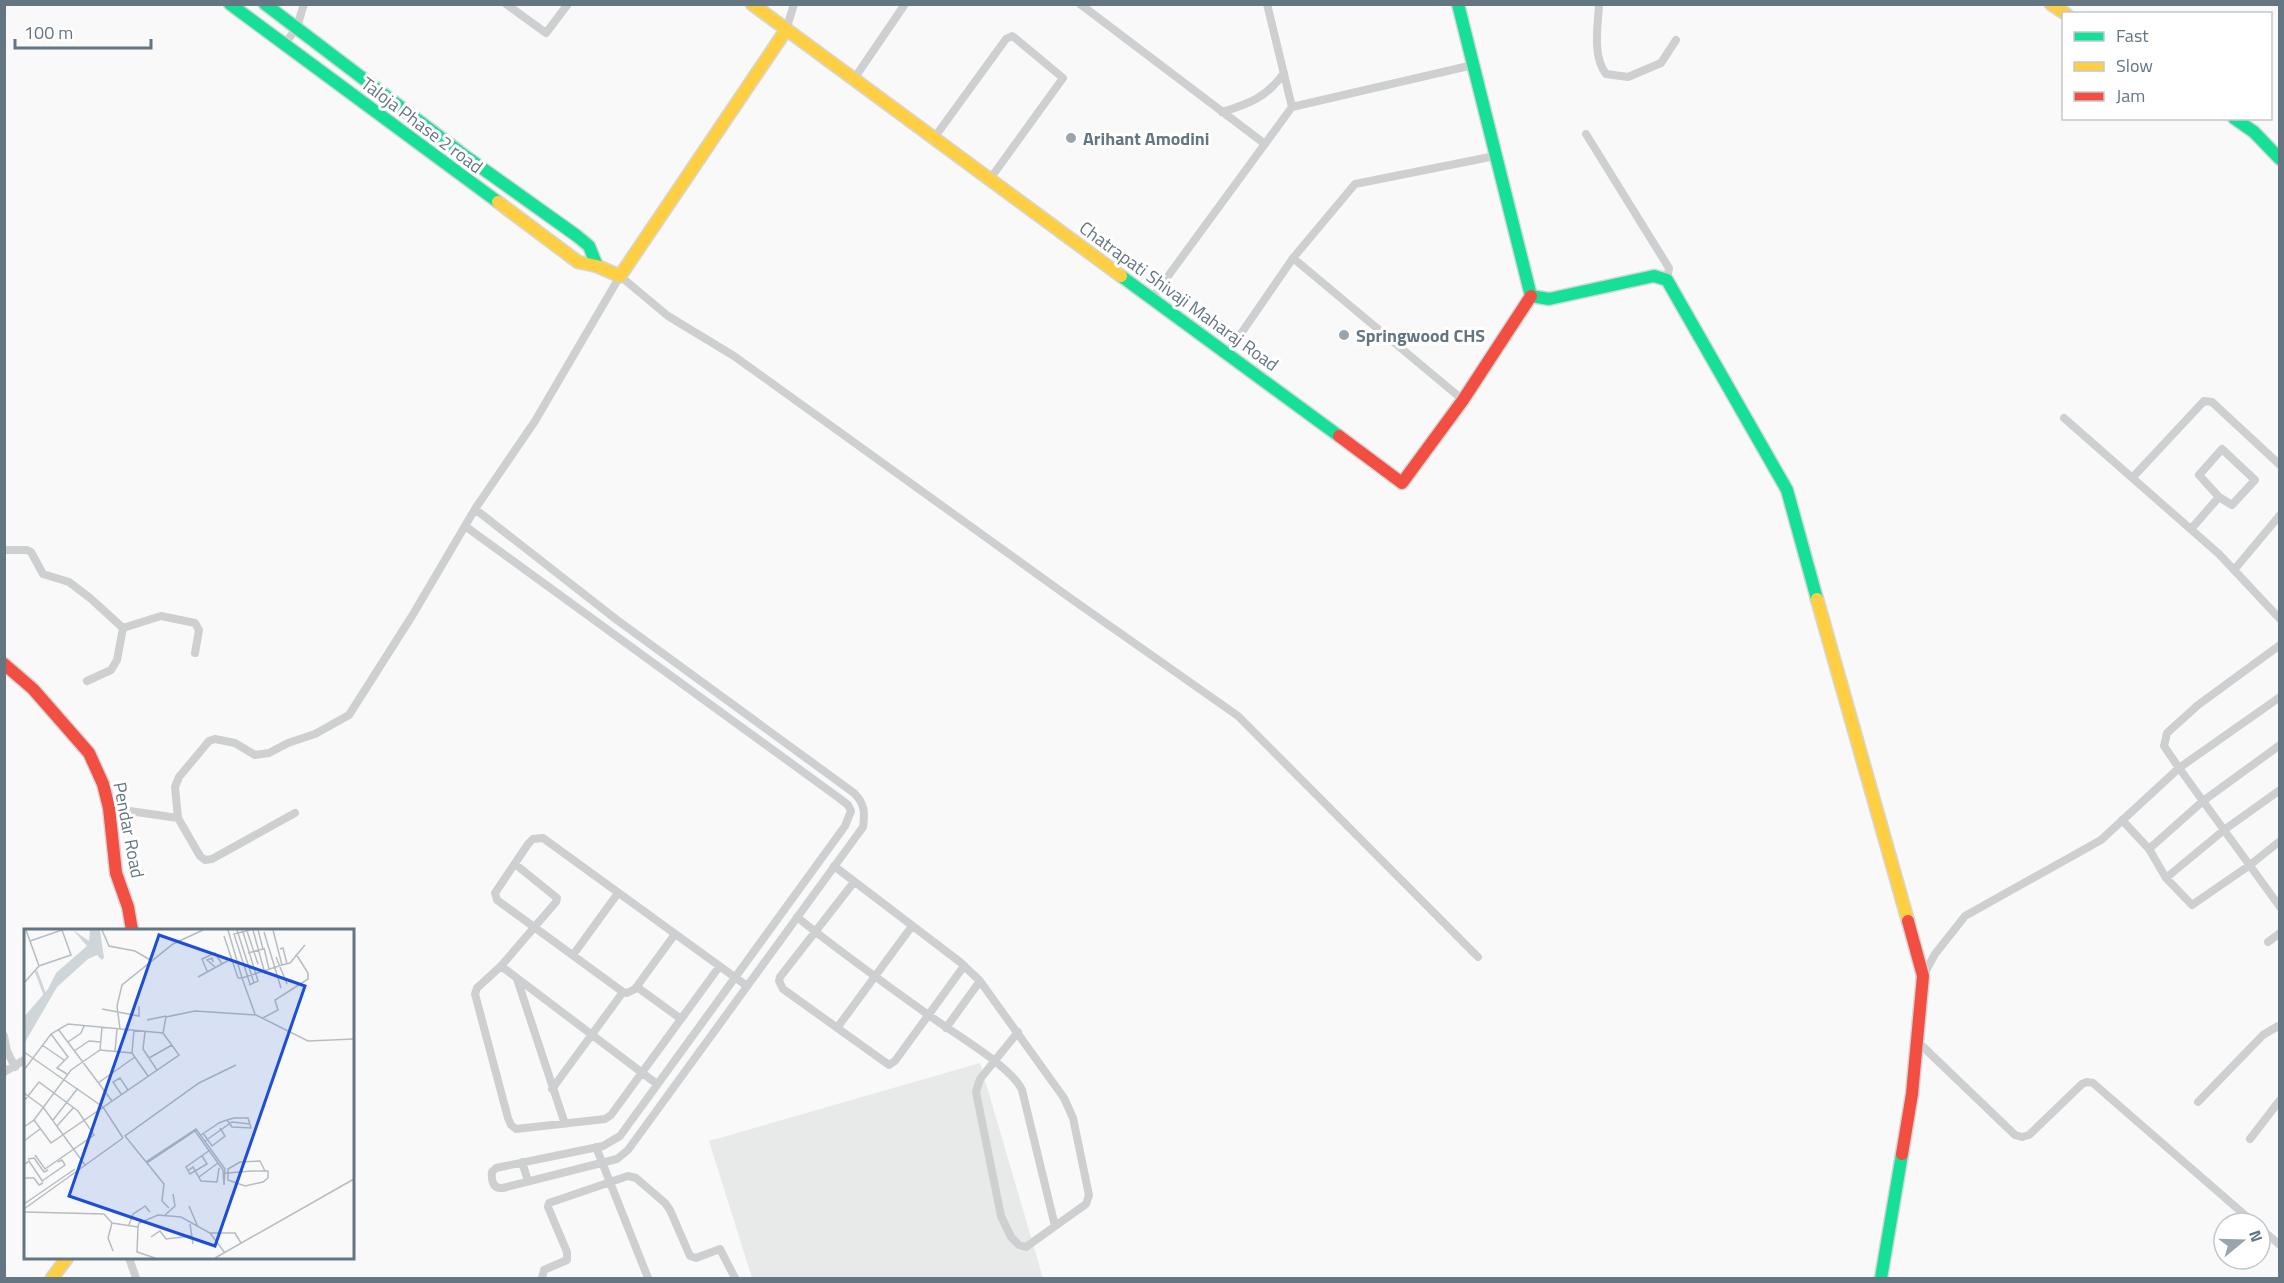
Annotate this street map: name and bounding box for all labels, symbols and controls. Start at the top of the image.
scale bar [15,12,152,50]
legend [2062,12,2272,120]
text: 100 m [24,19,73,46]
text: Fast [2116,22,2149,49]
text: Slow [2116,52,2153,79]
street label: Taloja Phase 2 road [355,70,489,180]
text: Jam [2116,82,2145,109]
place label: Arihant Amodini [1083,125,1209,152]
marker: Arihant Amodini [1064,131,1078,145]
street label: Chatrapati Shivaji Maharaj Road [1074,214,1284,378]
place label: Springwood CHS [1356,322,1485,349]
marker: Springwood CHS [1337,328,1351,342]
street label: Pendar Road [106,780,152,880]
inset map [24,929,354,1259]
north arrow [2212,1211,2272,1271]
text: N [2243,1227,2269,1245]

